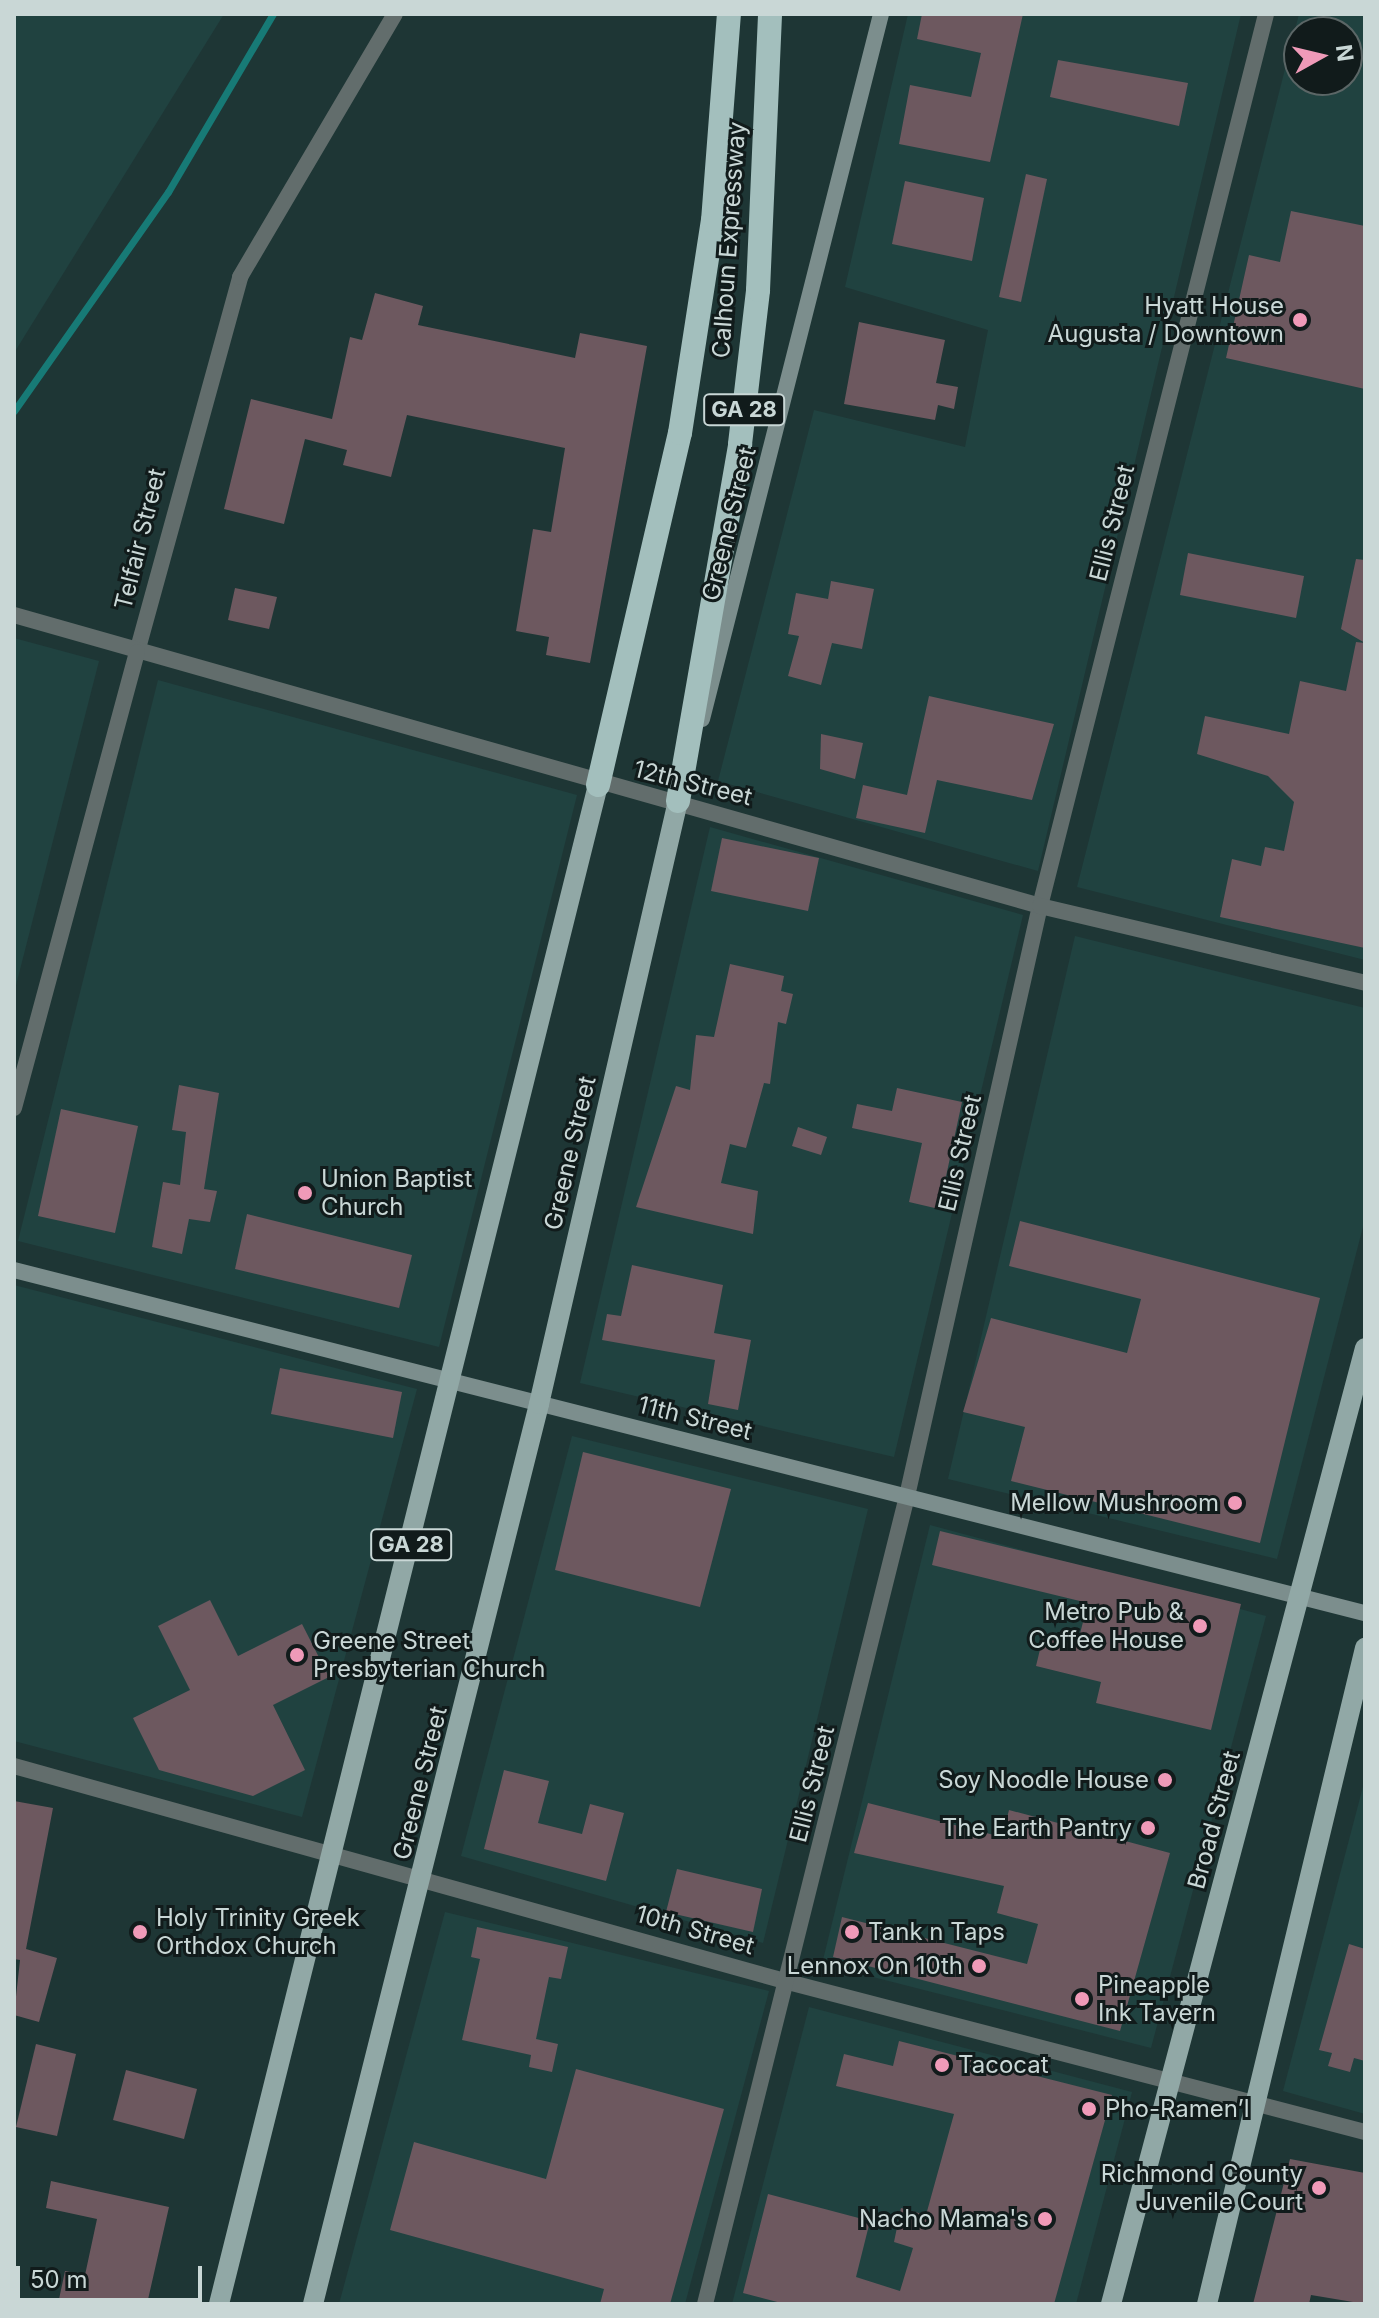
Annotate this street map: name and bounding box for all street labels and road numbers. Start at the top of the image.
street label: Calhoun Expressway [706,121,752,359]
road number: GA 28 [702,392,786,428]
street label: Greene Street [696,444,762,604]
street label: Ellis Street [1084,462,1140,584]
street label: Telfair Street [109,465,171,613]
street label: 12th Street [631,754,755,812]
street label: Greene Street [538,1073,602,1233]
street label: Ellis Street [933,1092,987,1214]
street label: 11th Street [635,1390,755,1446]
road number: GA 28 [369,1527,453,1563]
street label: Greene Street [387,1703,453,1863]
street label: Ellis Street [784,1723,840,1845]
street label: Broad Street [1182,1748,1246,1892]
street label: 10th Street [633,1899,757,1961]

